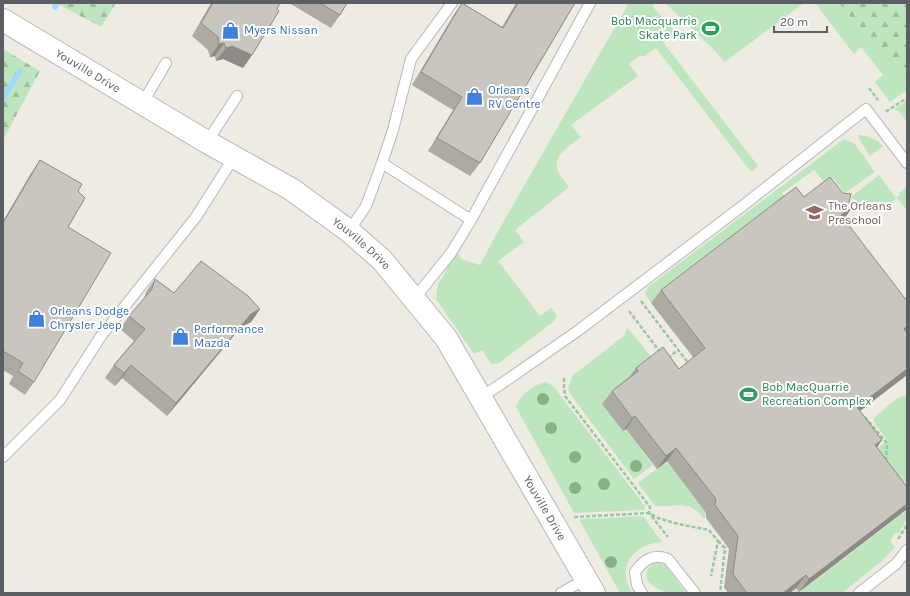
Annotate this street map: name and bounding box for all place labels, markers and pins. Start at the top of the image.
place label: Bob Macquarrie Skate Park [611,14,697,42]
sports icon: Bob Macquarrie Skate Park [700,18,720,38]
shop icon: Myers Nissan [221,20,241,40]
place label: Myers Nissan [244,23,318,37]
place label: Orleans RV Centre [488,83,541,111]
shop icon: Orleans RV Centre [465,87,485,107]
place label: The Orleans Preschool [828,199,892,227]
school or university icon: The Orleans Preschool [805,203,825,223]
place label: Orleans Dodge Chrysler Jeep [50,304,129,332]
shop icon: Orleans Dodge Chrysler Jeep [27,308,47,328]
place label: Performance Mazda [194,322,264,350]
shop icon: Performance Mazda [171,326,191,346]
place label: Bob MacQuarrie Recreation Complex [762,380,871,408]
sports icon: Bob MacQuarrie Recreation Complex [739,384,759,404]

